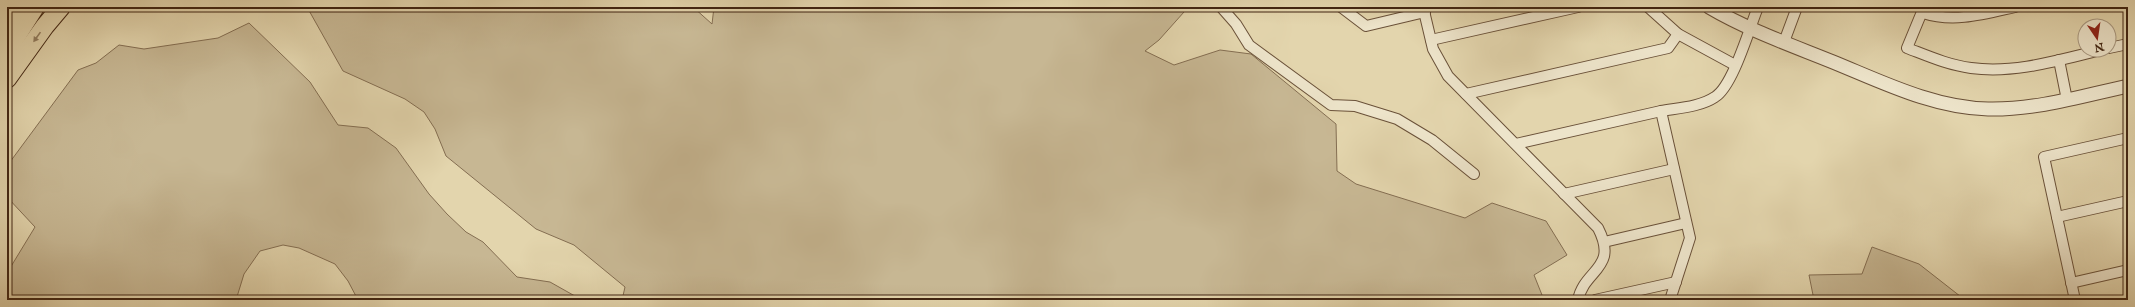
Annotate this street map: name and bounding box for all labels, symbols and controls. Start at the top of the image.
north arrow [2077,18,2117,58]
one-way arrow [33,32,41,42]
text: N [2092,39,2106,55]

